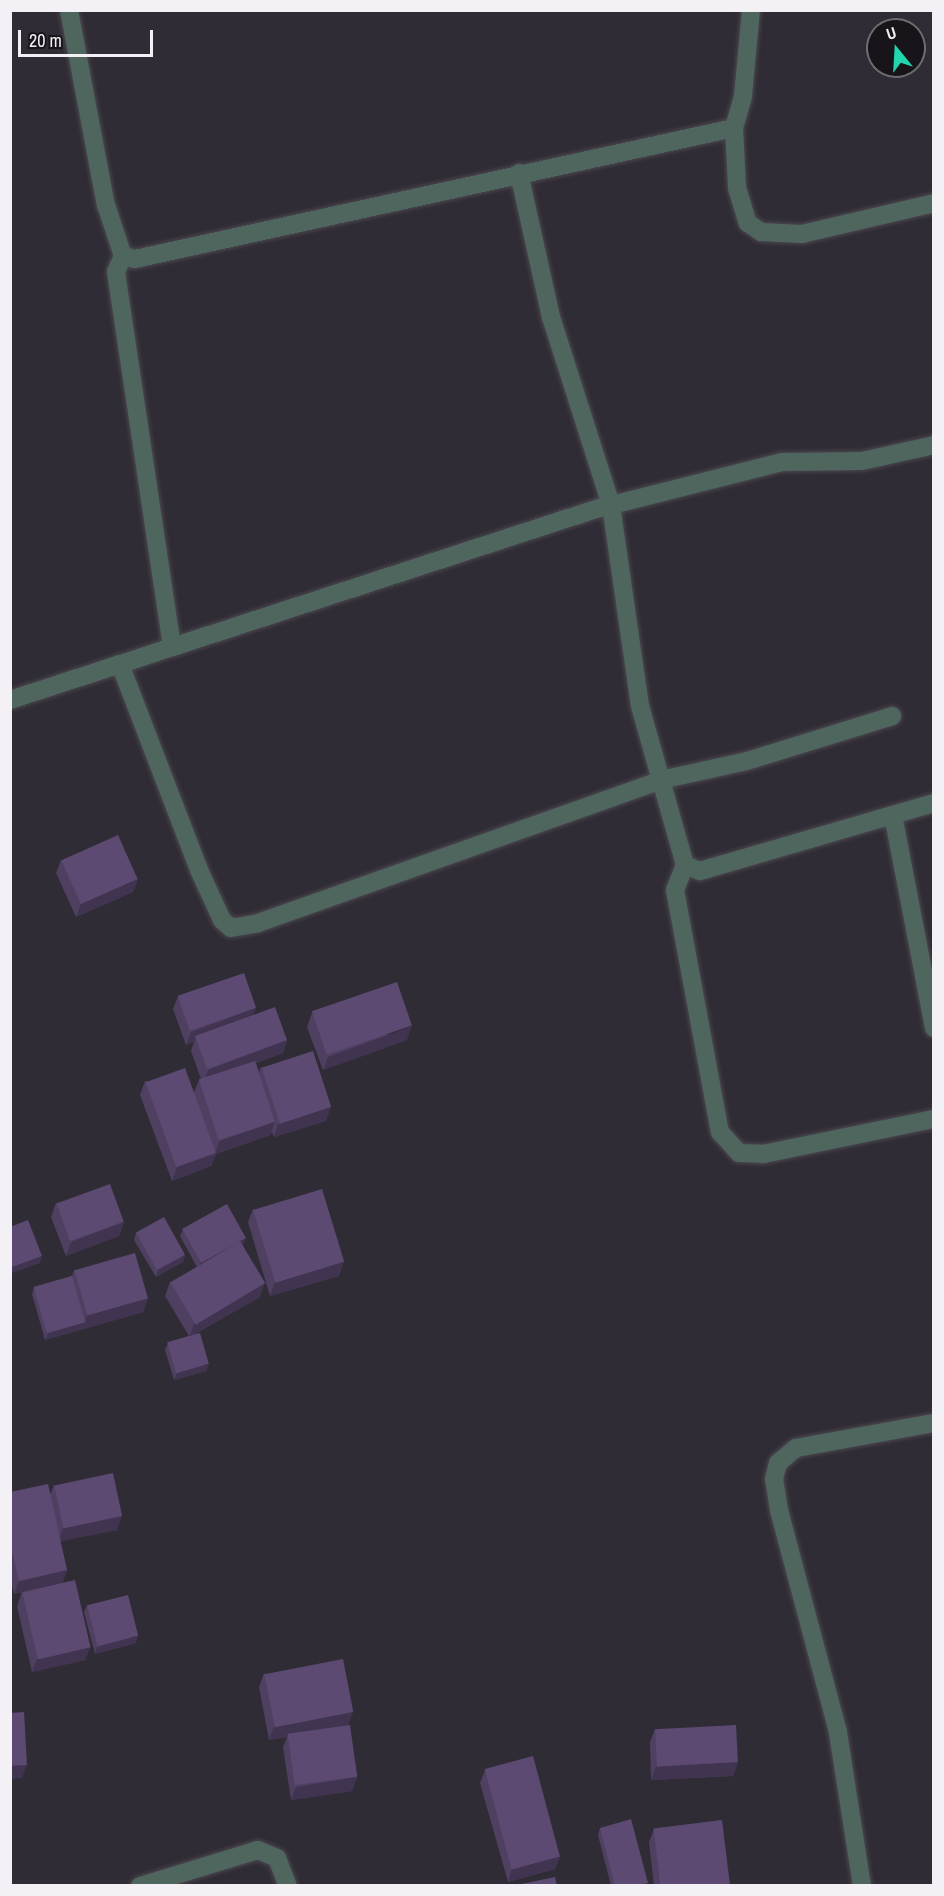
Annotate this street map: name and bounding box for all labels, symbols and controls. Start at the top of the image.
scale bar [21,18,156,56]
north arrow [866,18,926,78]
text: U [883,21,899,45]
text: 20 m [29,28,62,53]

